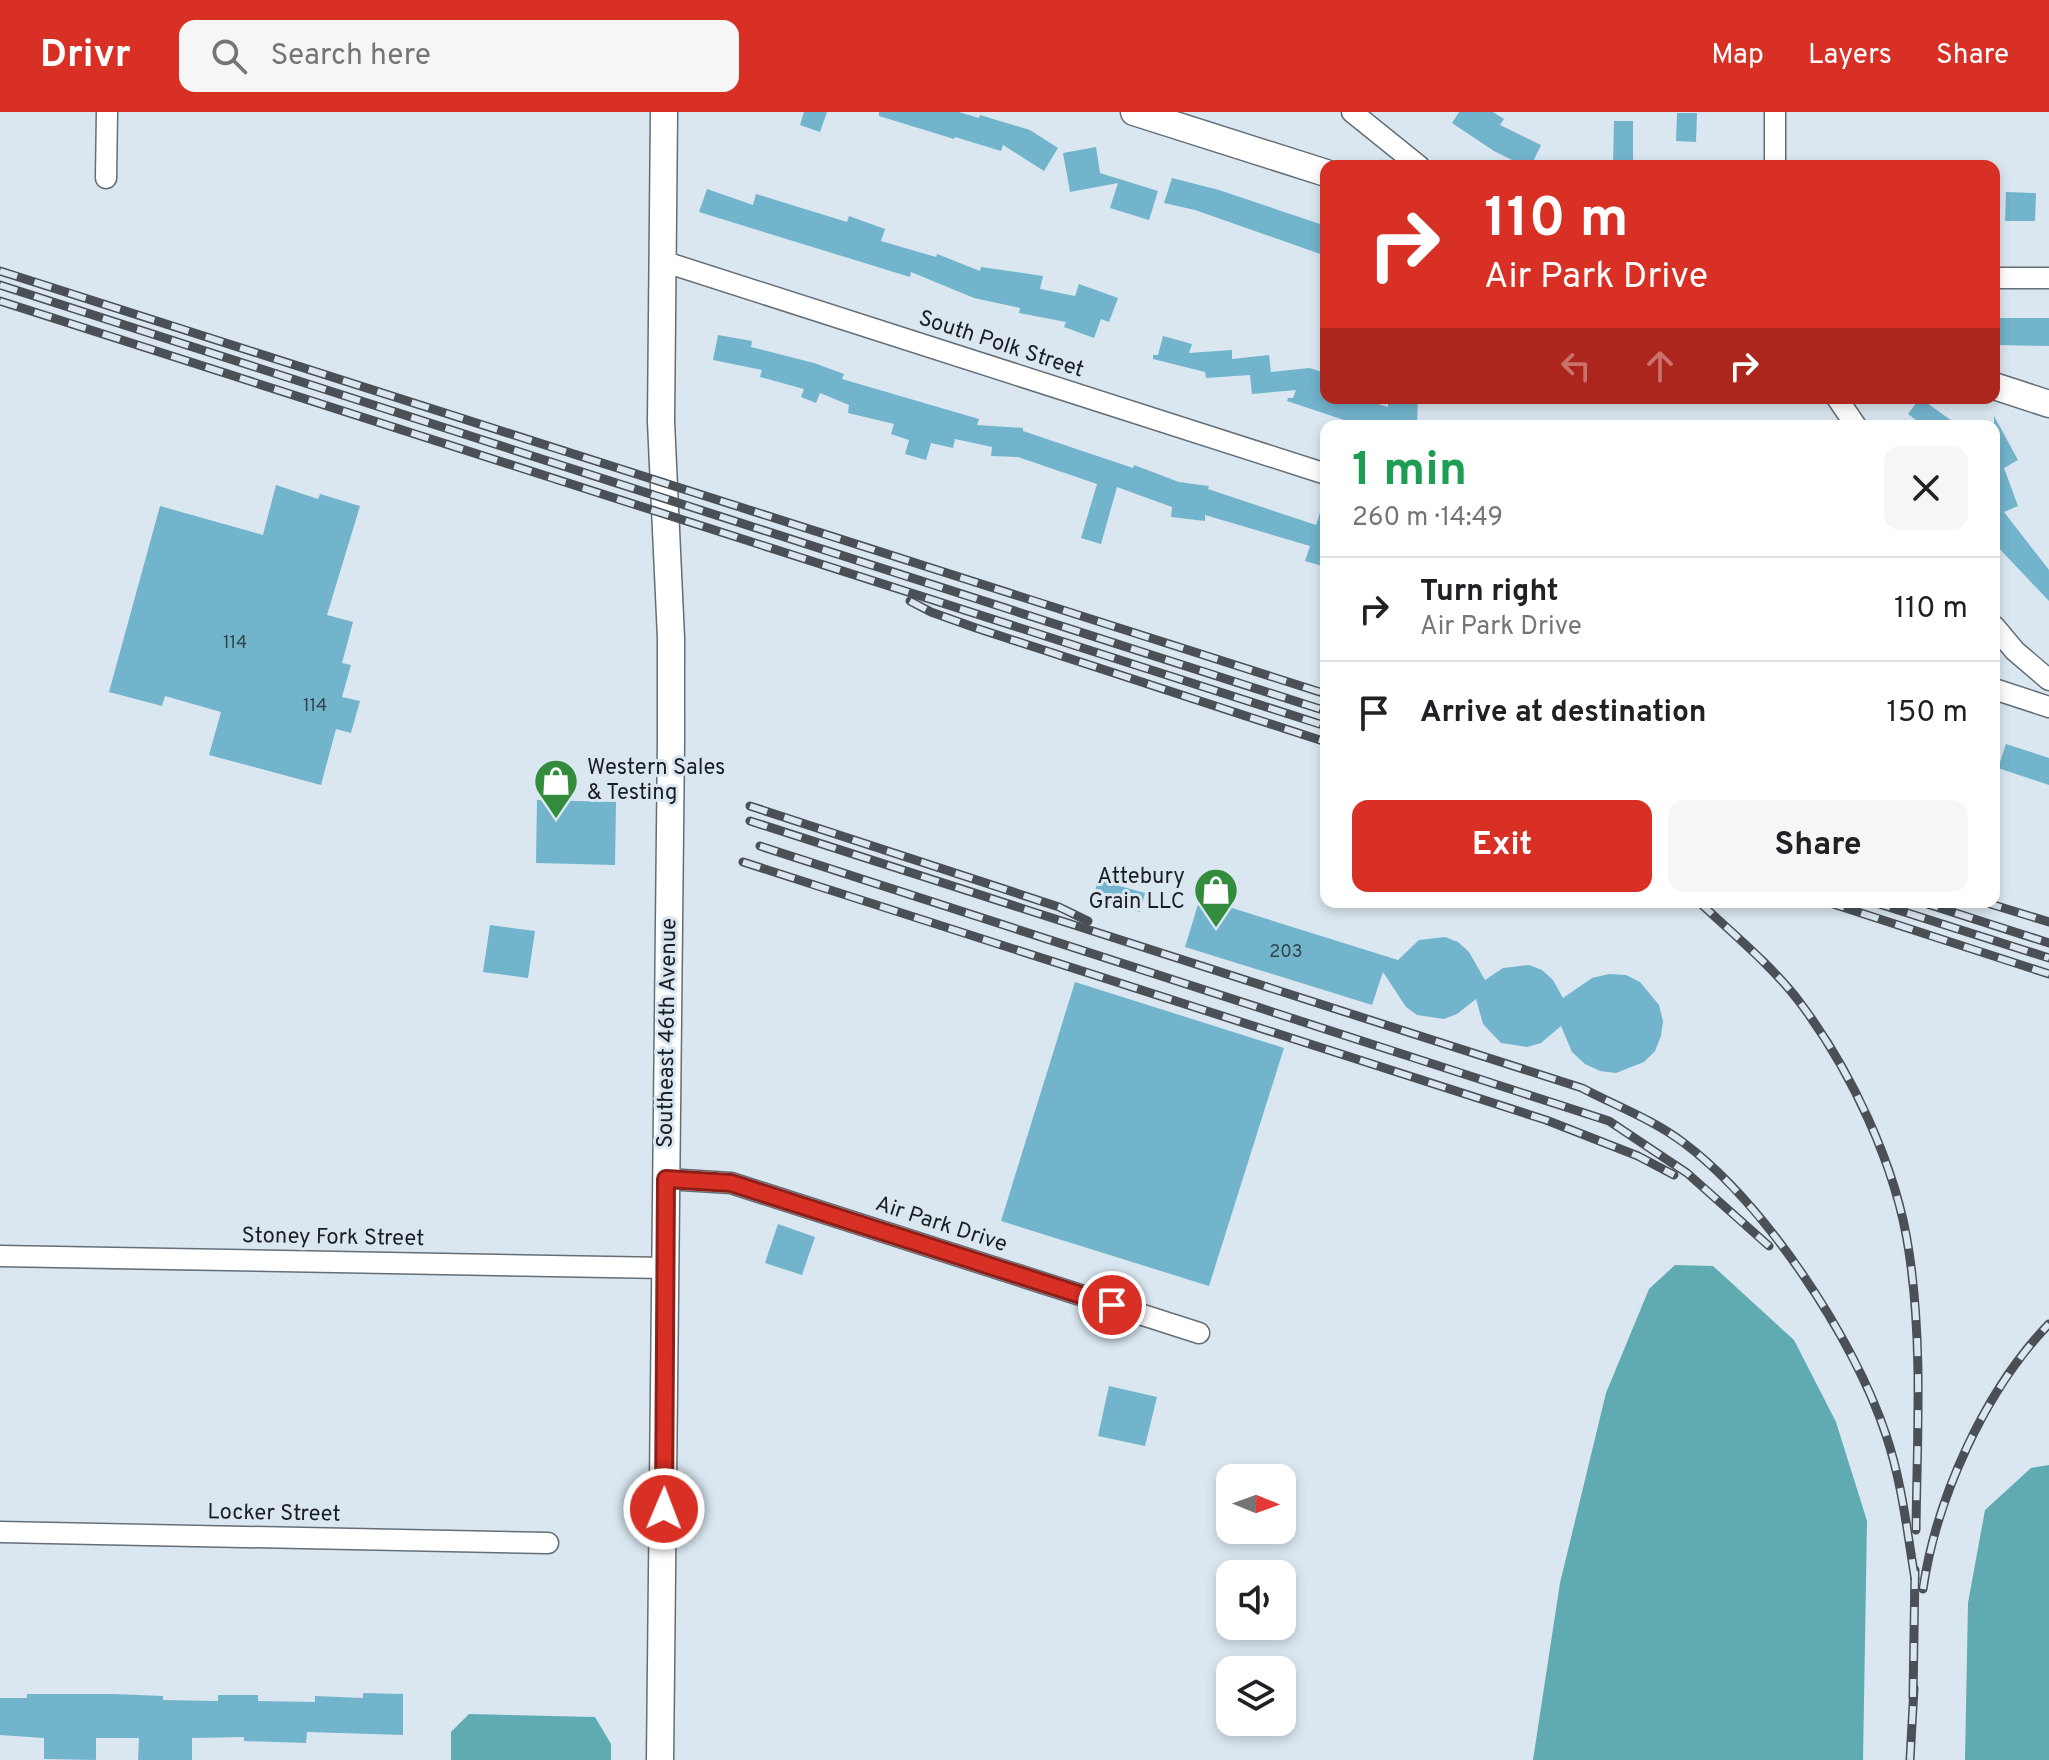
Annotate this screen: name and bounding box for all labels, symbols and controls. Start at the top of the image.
search box [179,20,739,92]
text: Drivr [40,32,131,81]
icon: search [207,34,251,78]
text: Search here [271,38,431,75]
text: Map [1711,38,1764,74]
text: Layers [1808,38,1892,74]
text: Share [1936,38,2009,74]
text: 110 m [1484,186,1629,256]
icon: right [1352,192,1456,296]
text: Air Park Drive [1484,255,1708,301]
street label: South Polk Street [915,306,1087,384]
icon: left [1554,344,1598,388]
icon: ahead [1638,344,1682,388]
icon: right [1722,344,1766,388]
text: 1 min [1352,442,1467,502]
button: close [1884,446,1968,530]
text: 260 m · 14:49 [1352,502,1503,535]
text: Turn right [1420,574,1558,611]
icon: right [1352,587,1396,631]
text: 110 m [1894,591,1968,628]
text: Air Park Drive [1420,611,1582,644]
house number: 114 [223,632,247,655]
icon: arrive [1352,691,1396,735]
house number: 114 [303,695,327,718]
text: Arrive at destination [1420,695,1706,732]
text: 150 m [1887,695,1968,732]
place label: Western Sales & Testing [587,755,725,807]
shop icon: Western Sales & Testing [532,757,580,820]
button: Exit [1352,800,1652,892]
button: Share [1668,800,1968,892]
place label: Attebury Grain LLC [1089,864,1185,916]
shop icon: Attebury Grain LLC [1192,866,1240,929]
street label: Southeast 46th Avenue [652,918,684,1148]
house number: 203 [1269,941,1303,964]
street label: Air Park Drive [872,1191,1010,1259]
street label: Stoney Fork Street [241,1223,425,1253]
pin [1078,1271,1146,1339]
icon: arrive [1090,1283,1134,1327]
north arrow [1216,1464,1296,1544]
map controls [1216,1464,1296,1736]
position arrow [622,1467,706,1551]
street label: Locker Street [207,1499,341,1529]
button: sound [1216,1560,1296,1640]
button: layers [1216,1656,1296,1736]

